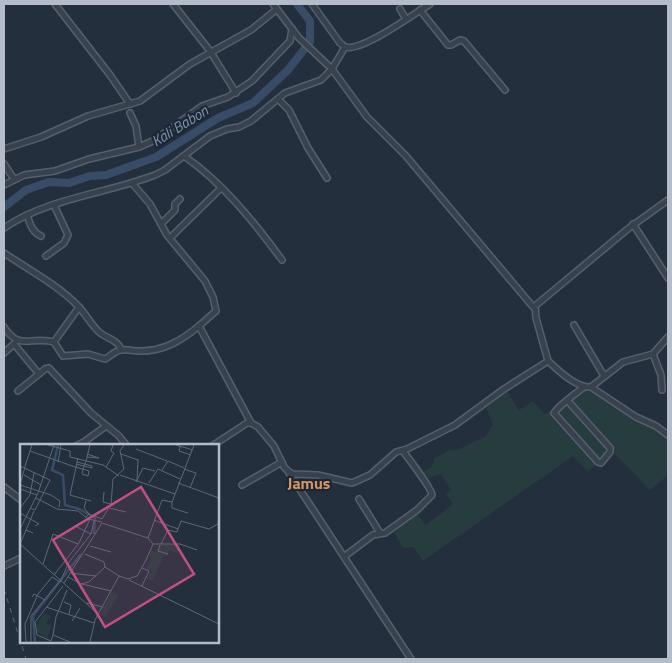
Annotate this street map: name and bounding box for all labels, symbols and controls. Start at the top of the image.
water label: Kali Babon [147,99,213,152]
inset map [20,444,219,643]
district label: Jamus [288,471,330,495]

